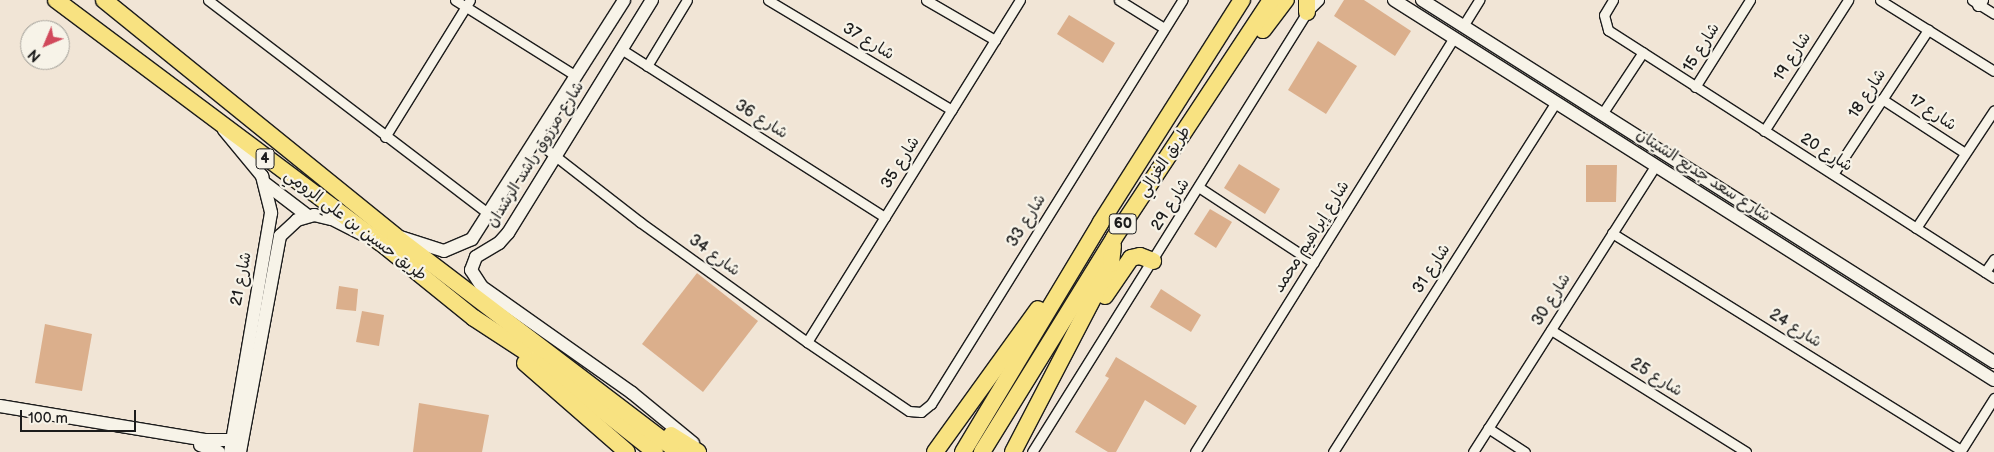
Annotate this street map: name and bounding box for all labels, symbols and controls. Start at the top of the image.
street label: شارع 37 [839,19,897,65]
north arrow [20,20,70,70]
street label: شارع 15 [1679,20,1725,76]
street label: شارع 19 [1770,29,1816,85]
text: N [25,46,44,65]
street label: شارع 18 [1845,66,1891,122]
street label: شارع مرزوق راشد الرشدان [483,78,589,232]
street label: شارع 17 [1905,91,1959,135]
street label: شارع 36 [731,96,791,144]
street label: طريق الغزالي [1134,123,1196,201]
street label: شارع سعد جديع الشيتان [1632,125,1774,227]
street label: شارع 20 [1796,130,1856,176]
street label: شارع 35 [878,133,924,193]
road number: 4 [255,146,275,172]
street label: طريق حسين بن علي الرومي [280,166,430,286]
street label: شارع 29 [1148,175,1194,235]
street label: شارع إبراهيم محمد [1270,178,1354,296]
street label: شارع 33 [1003,191,1051,251]
road number: 60 [1108,212,1138,236]
street label: شارع 34 [685,231,743,281]
street label: شارع 31 [1409,241,1455,297]
street label: شارع 21 [227,250,257,308]
street label: شارع 30 [1528,270,1576,330]
street label: شارع 24 [1765,306,1825,352]
street label: شارع 25 [1627,355,1685,401]
scale bar [22,400,139,432]
text: 100 m [28,409,68,428]

